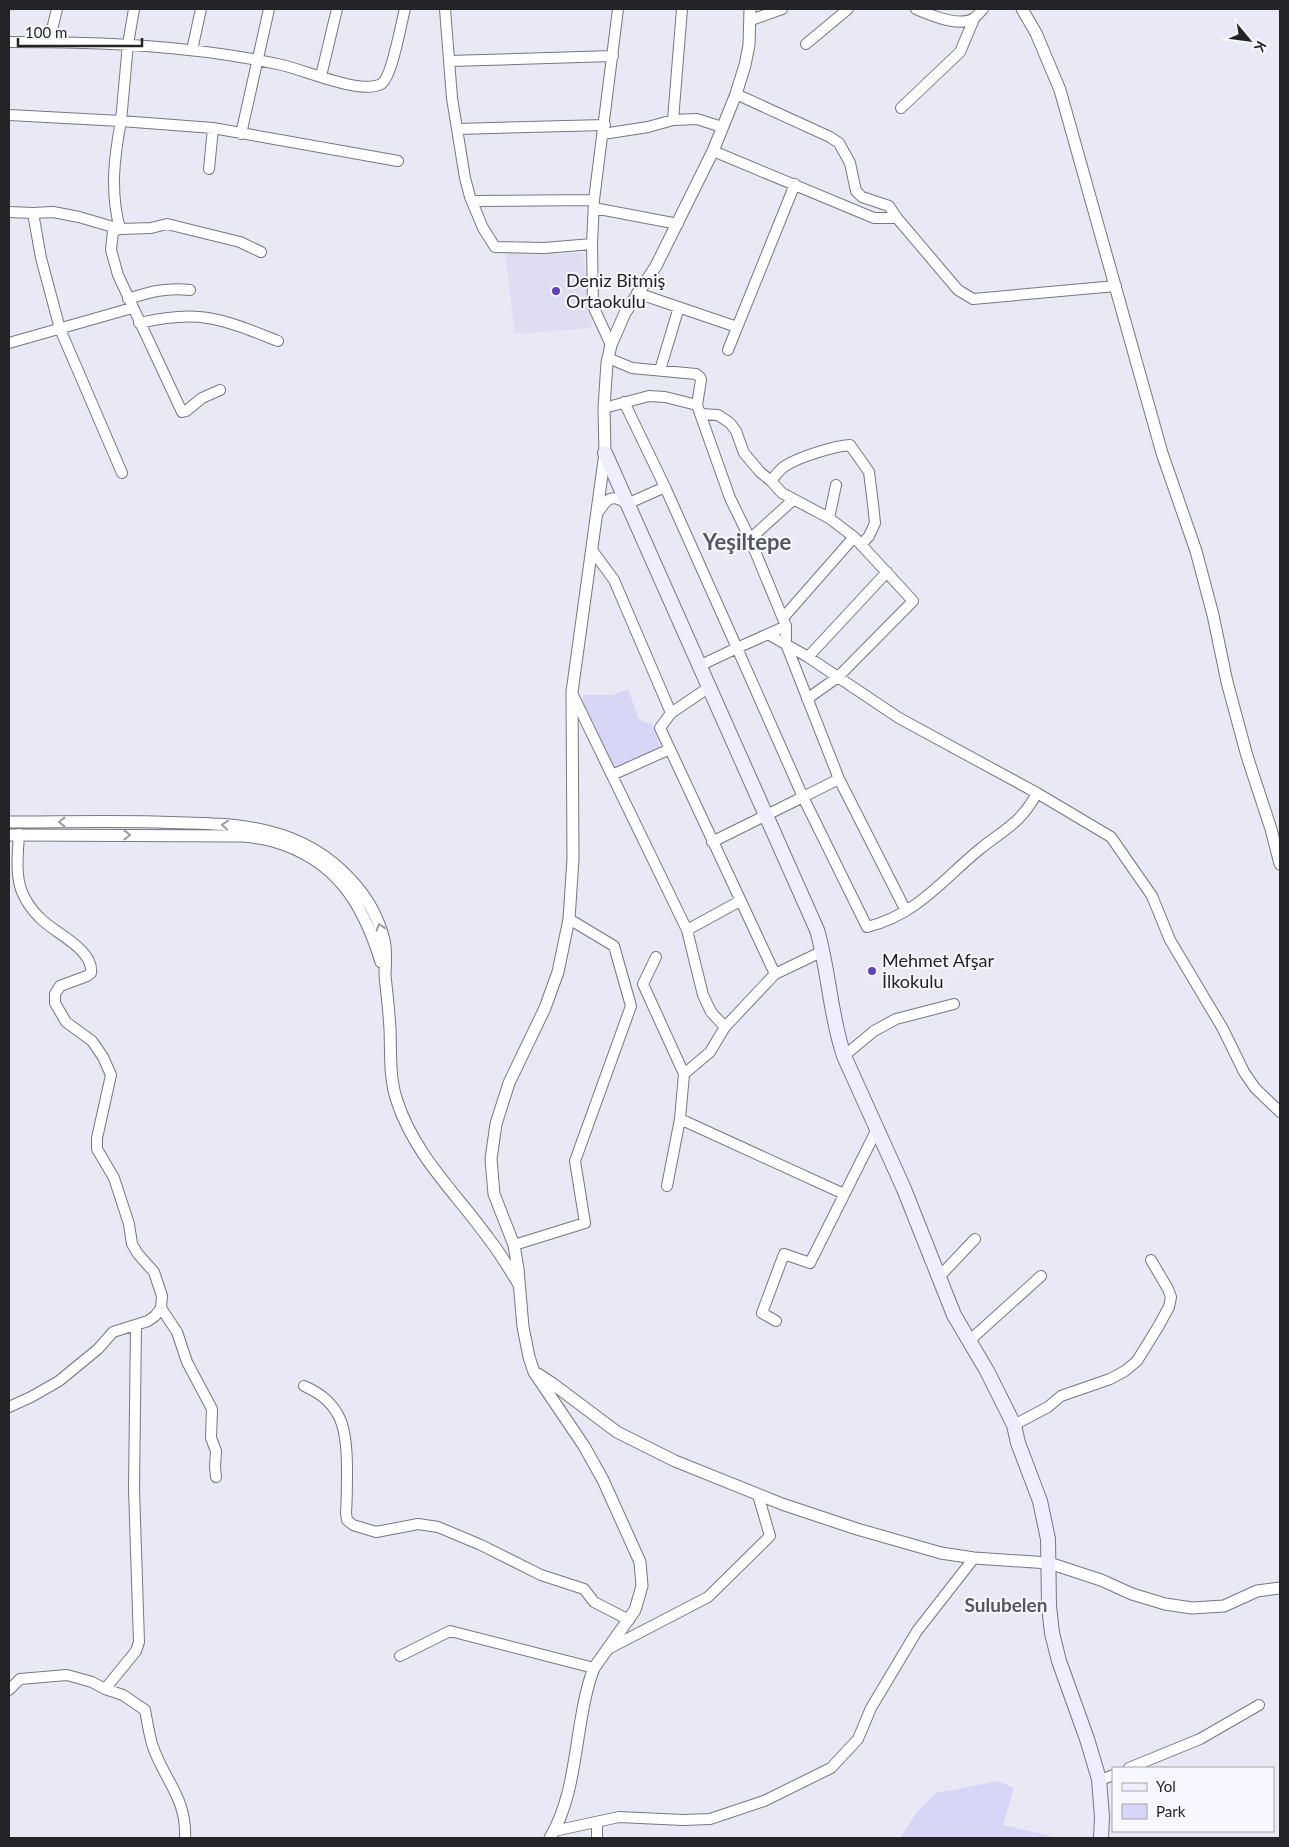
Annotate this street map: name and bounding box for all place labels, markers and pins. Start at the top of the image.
place label: Deniz Bitmiş Ortaokulu [566,269,666,312]
marker: Deniz Bitmiş Ortaokulu [550,285,562,297]
place label: Mehmet Afşar İlkokulu [882,949,995,992]
marker: Mehmet Afşar İlkokulu [866,965,878,977]

